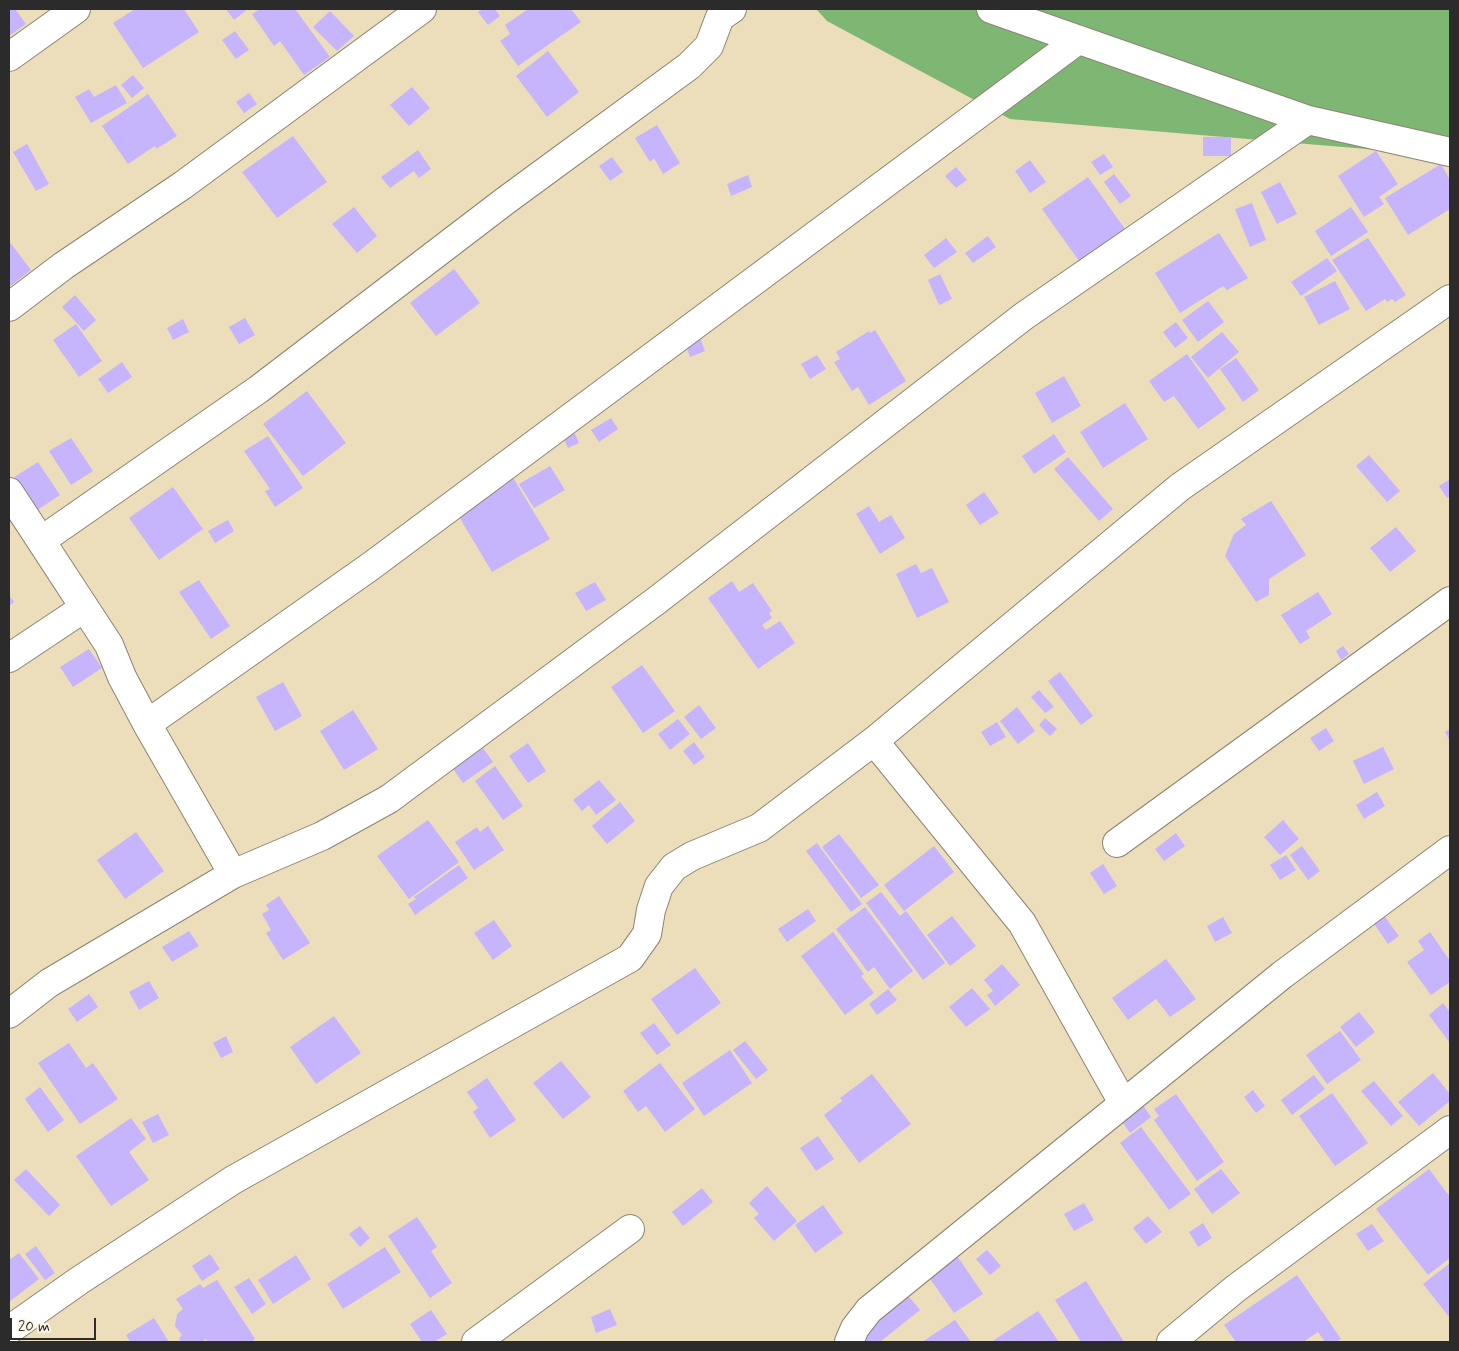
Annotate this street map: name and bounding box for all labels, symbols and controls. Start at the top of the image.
scale bar [12,1308,99,1340]
text: 20 m [18,1317,50,1337]

